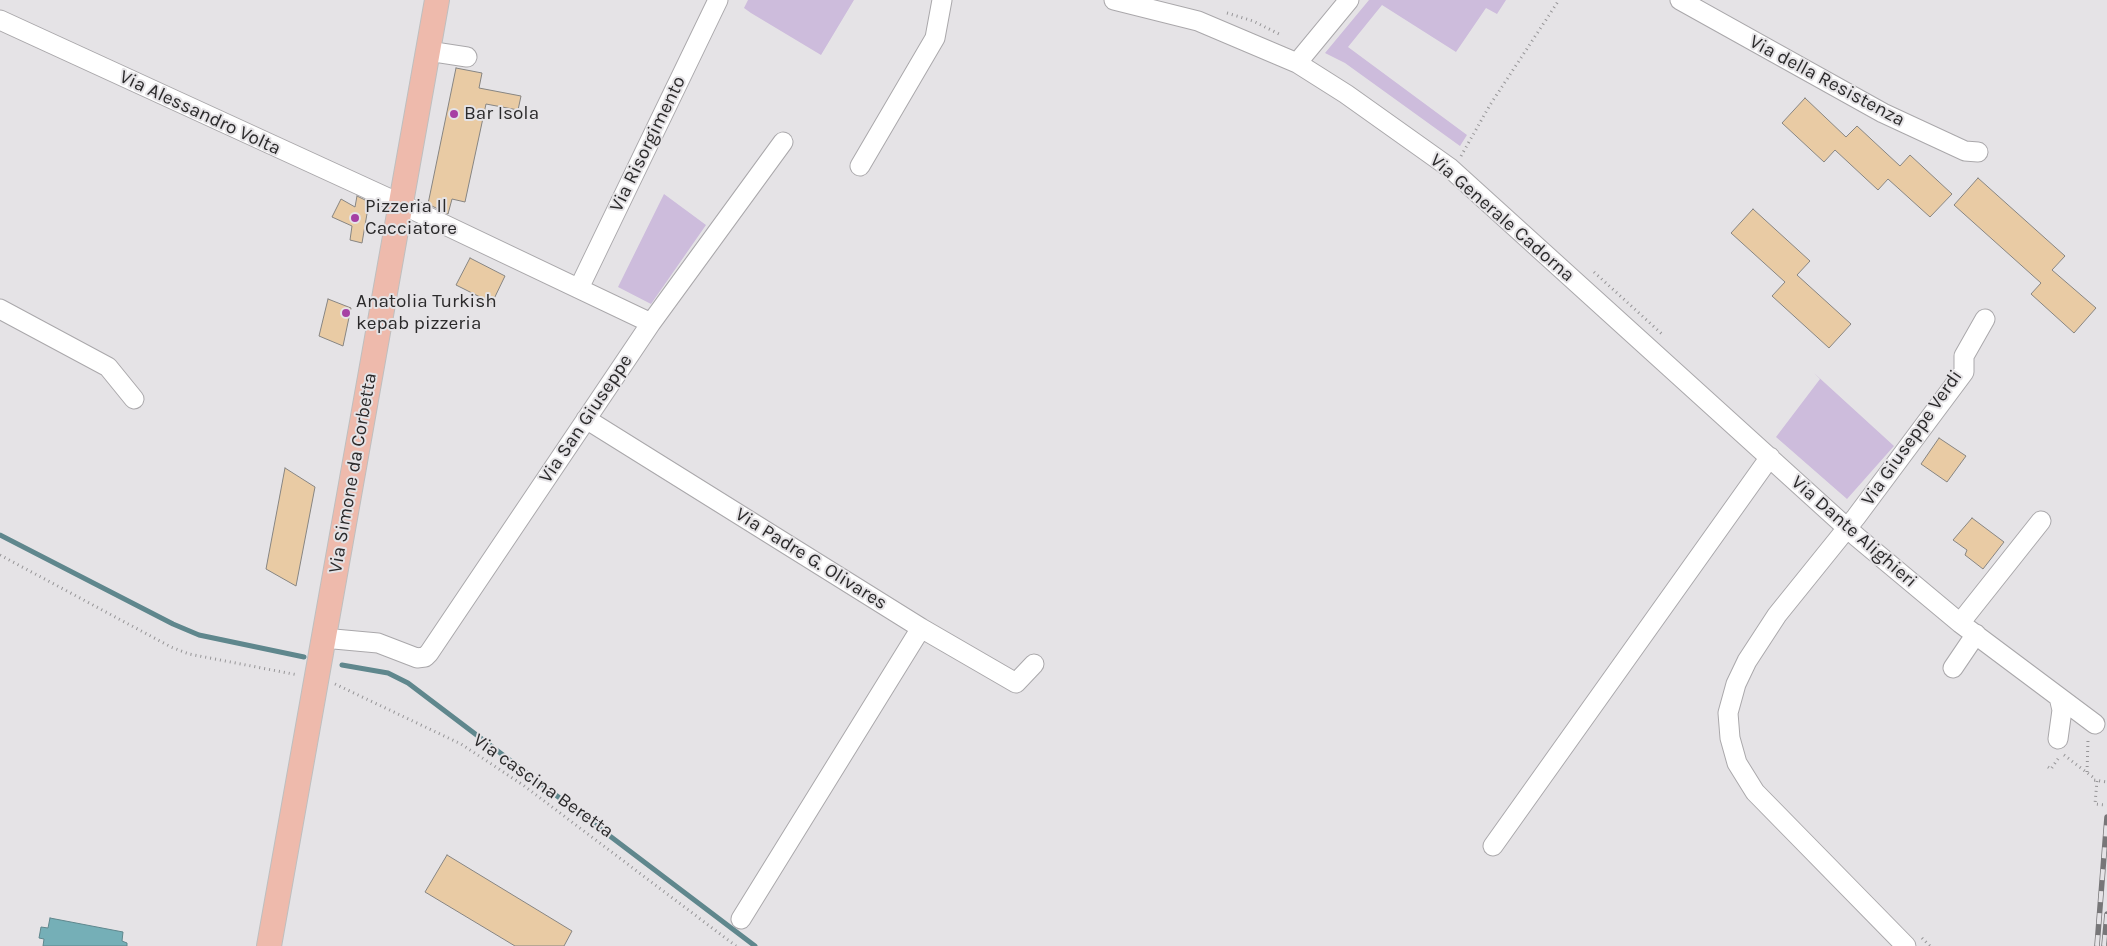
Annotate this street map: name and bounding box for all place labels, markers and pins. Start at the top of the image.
place label: Bar Isola [464,103,539,125]
marker: Bar Isola [448,108,460,120]
place label: Pizzeria Il Cacciatore [365,196,457,240]
marker: Pizzeria Il Cacciatore [349,212,361,224]
place label: Anatolia Turkish kepab pizzeria [356,291,497,335]
marker: Anatolia Turkish kepab pizzeria [340,307,352,319]

